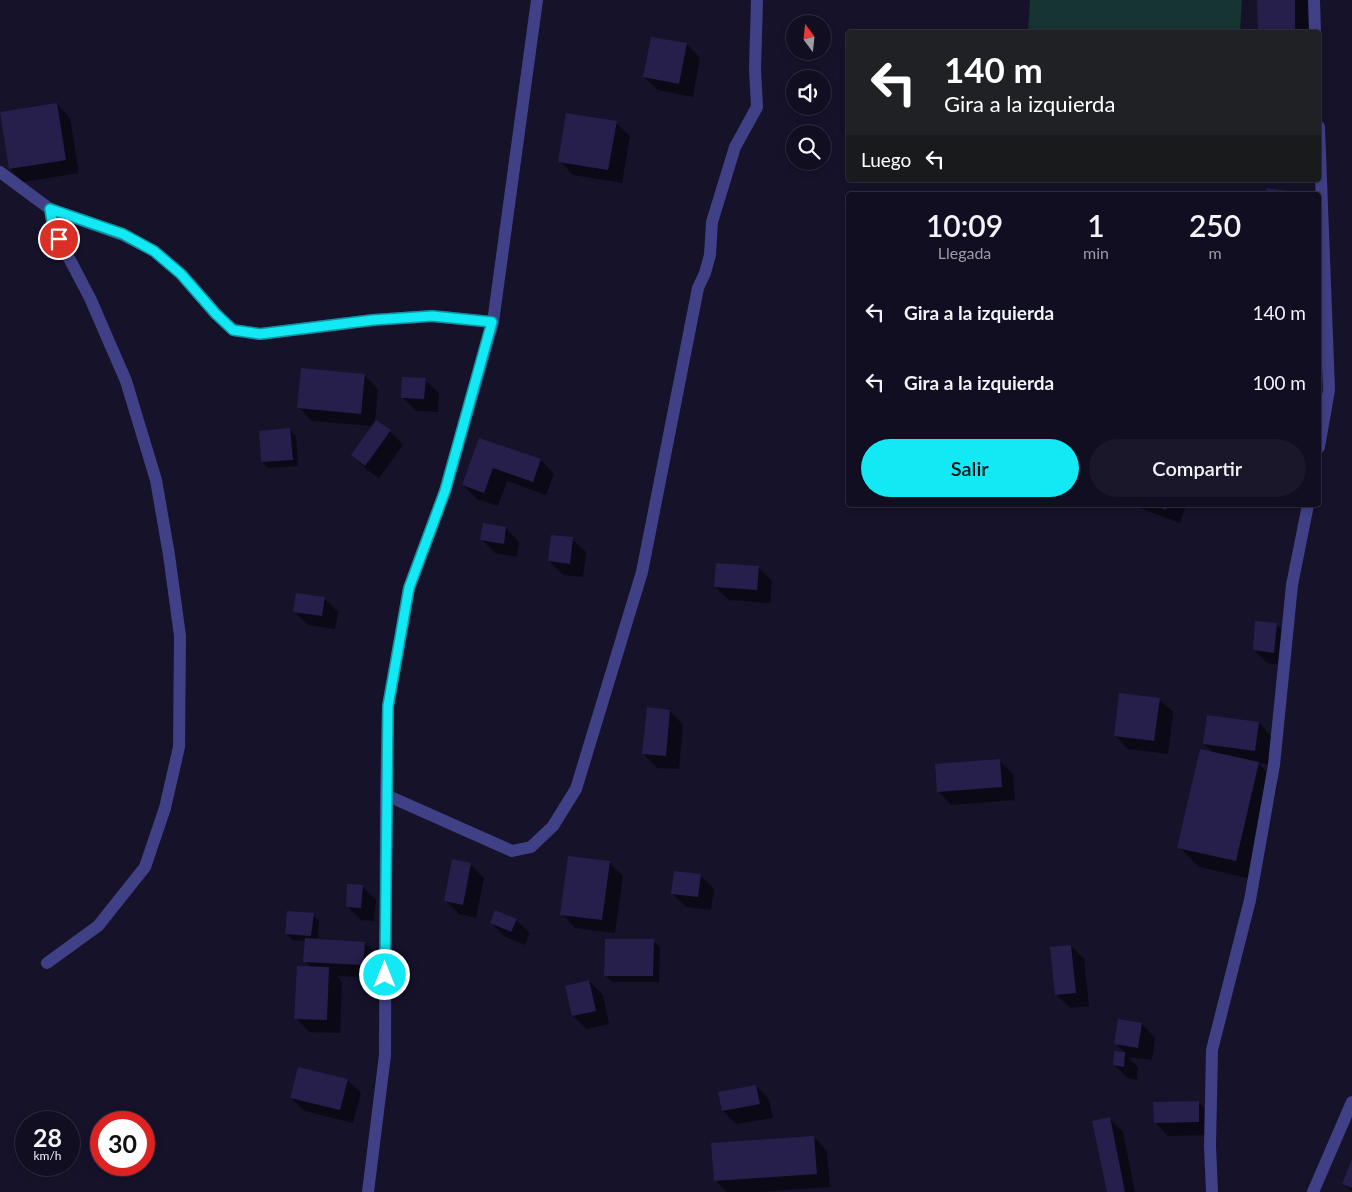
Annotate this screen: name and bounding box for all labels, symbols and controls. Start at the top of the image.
north arrow [786,15,831,60]
map controls [786,15,831,170]
text: 140 m [944,48,1043,90]
icon: left [861,50,926,115]
button: sound [786,70,831,115]
text: Gira a la izquierda [944,90,1115,117]
button: search [786,125,831,170]
icon: left [921,145,949,173]
text: Luego [861,148,911,171]
text: 10:09 [926,207,1003,243]
text: 1 [1087,207,1105,243]
text: 250 [1189,207,1241,243]
pin [38,218,80,260]
icon: arrive [45,225,73,253]
text: Llegada [938,243,991,262]
text: min [1083,243,1109,262]
text: m [1208,243,1222,262]
icon: left [861,298,889,326]
text: Gira a la izquierda [904,301,1054,324]
text: 140 m [1252,301,1306,324]
icon: left [861,368,889,396]
text: Gira a la izquierda [904,371,1054,394]
text: 100 m [1252,371,1306,394]
button: Salir [861,439,1079,497]
button: Compartir [1089,439,1306,497]
position arrow [358,948,410,1000]
speed limit sign: 30 [90,1111,155,1176]
text: 28 [33,1122,62,1152]
text: km/h [33,1148,62,1163]

